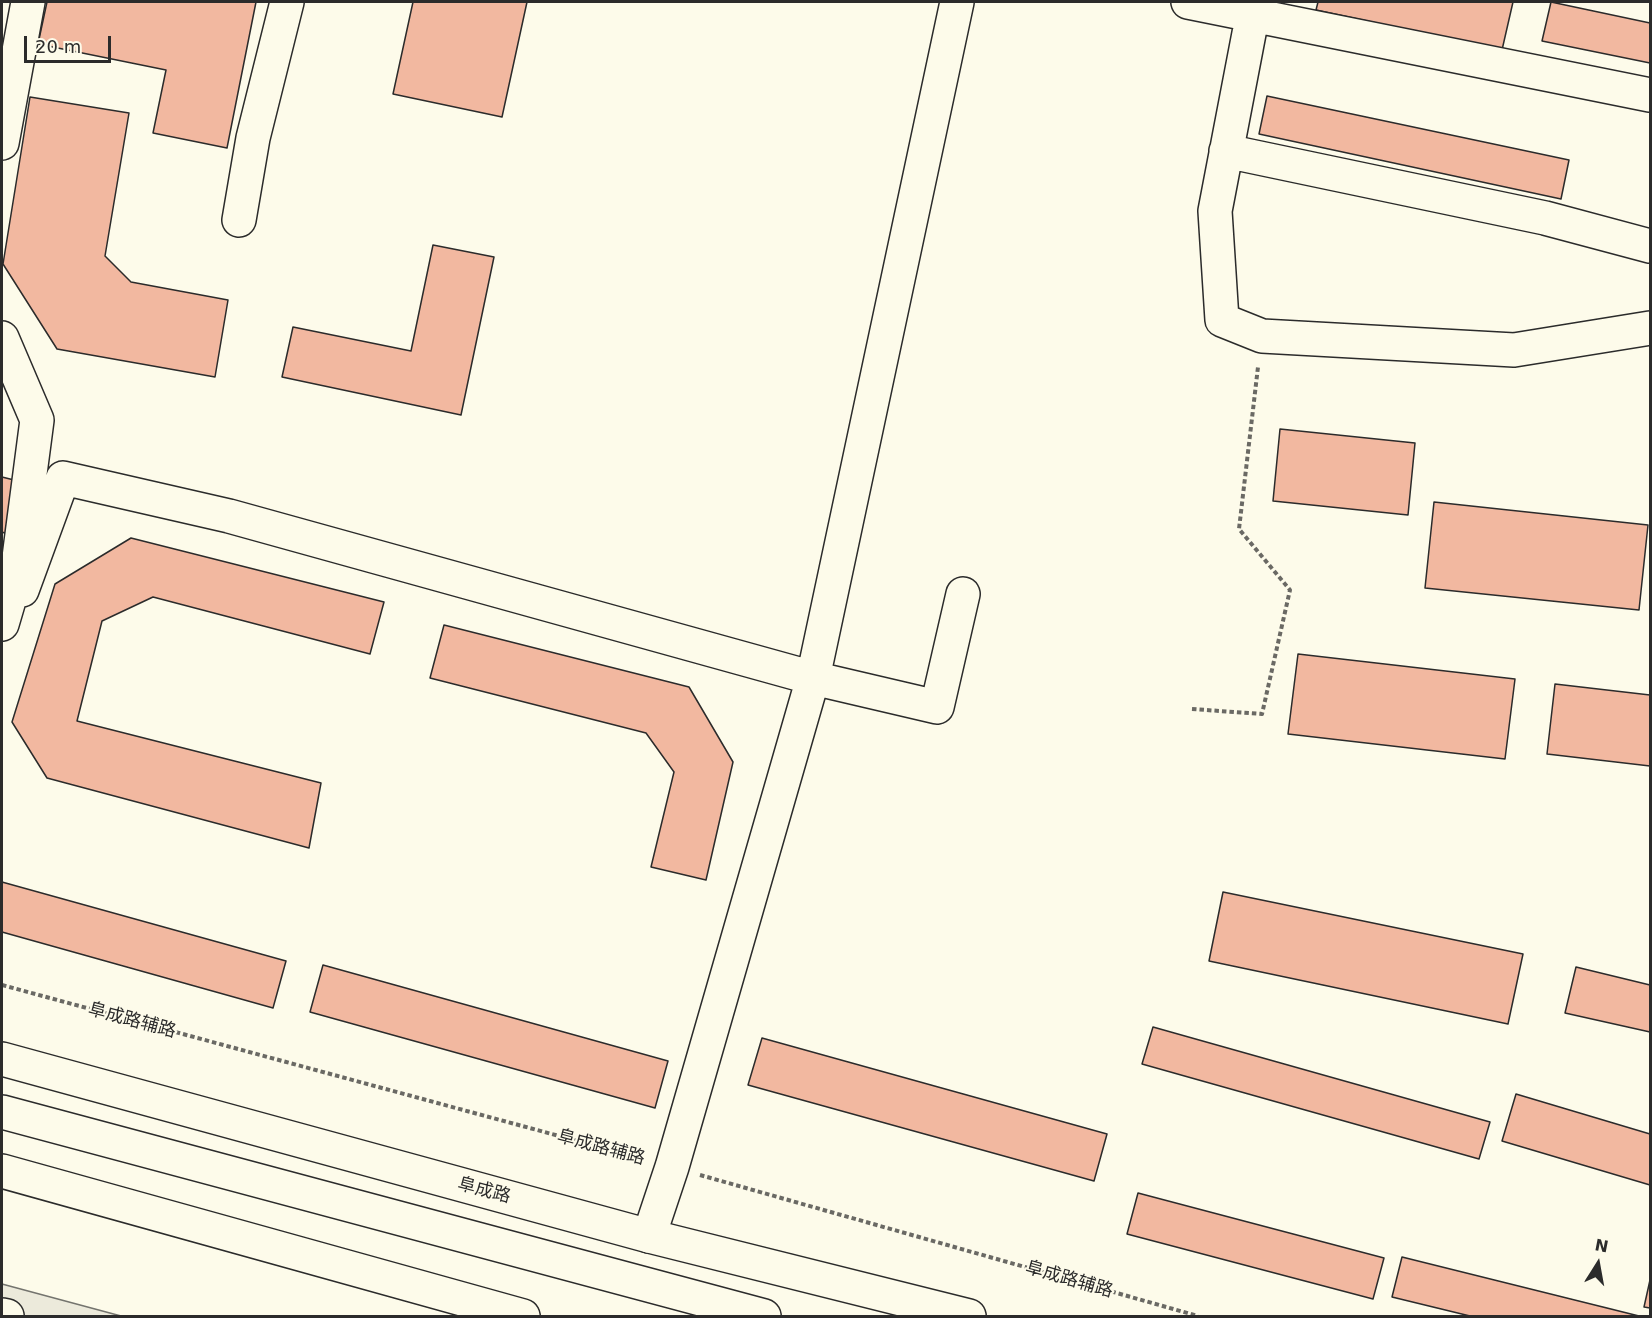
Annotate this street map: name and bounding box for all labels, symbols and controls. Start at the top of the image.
scale bar [27,24,114,62]
text: 20 m [35,36,81,57]
street label: 阜成路辅路 [86,999,178,1043]
street label: 阜成路辅路 [555,1126,647,1170]
street label: 阜成路 [455,1174,513,1208]
north arrow [1568,1234,1628,1294]
text: N [1593,1235,1610,1256]
street label: 阜成路辅路 [1023,1257,1115,1303]

